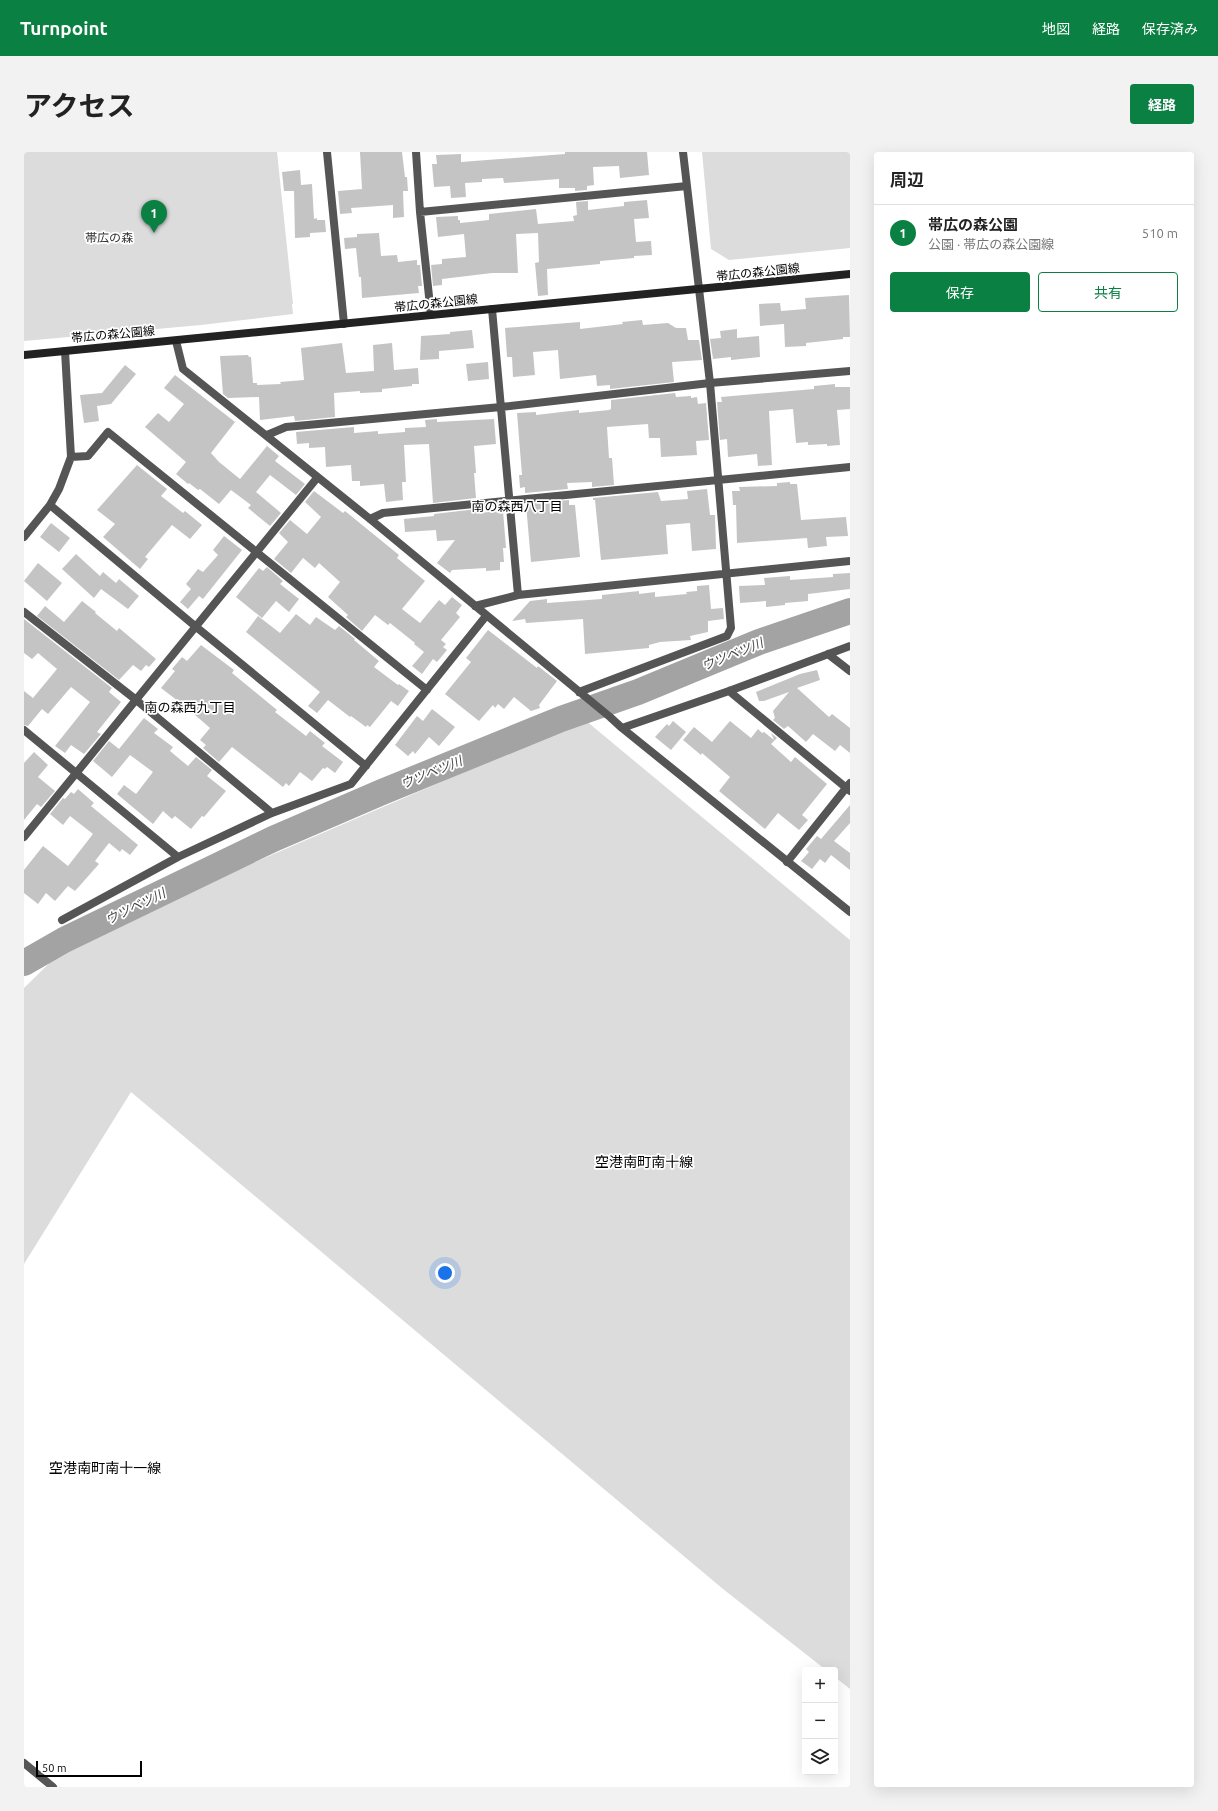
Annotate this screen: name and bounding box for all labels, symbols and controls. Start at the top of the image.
text: Turnpoint [20,17,108,39]
text: 地図 [1042,21,1070,37]
text: 経路 [1092,21,1120,37]
text: 保存済み [1142,21,1198,37]
button: 経路 [1130,84,1194,124]
text: アクセス [24,90,135,121]
text: 周辺 [890,170,924,189]
pin: 1 [141,200,167,233]
text: 帯広の森公園 [928,216,1018,233]
text: 1 [899,226,907,240]
text: 510 m [1142,226,1178,240]
park label: 帯広の森 [85,231,133,244]
text: 公園 · 帯広の森公園線 [928,237,1054,251]
street label: 帯広の森公園線 [716,261,800,283]
button: 保存 [890,272,1030,312]
button: 共有 [1038,272,1178,312]
street label: 帯広の森公園線 [394,292,478,314]
street label: 帯広の森公園線 [71,324,155,344]
district label: 南の森西八丁目 [471,499,563,513]
water label: ウツベツ川 [699,635,767,673]
district label: 南の森西九丁目 [144,700,236,714]
water label: ウツベツ川 [398,753,466,791]
water label: ウツベツ川 [103,885,169,927]
district label: 空港南町南十線 [595,1154,693,1170]
your location [435,1263,455,1283]
district label: 空港南町南十一線 [49,1460,161,1476]
map controls [802,1667,838,1775]
button: + [802,1667,838,1703]
button: − [802,1703,838,1739]
button: layers [802,1739,838,1775]
scale bar [36,1759,142,1778]
text: 50 m [42,1762,66,1774]

